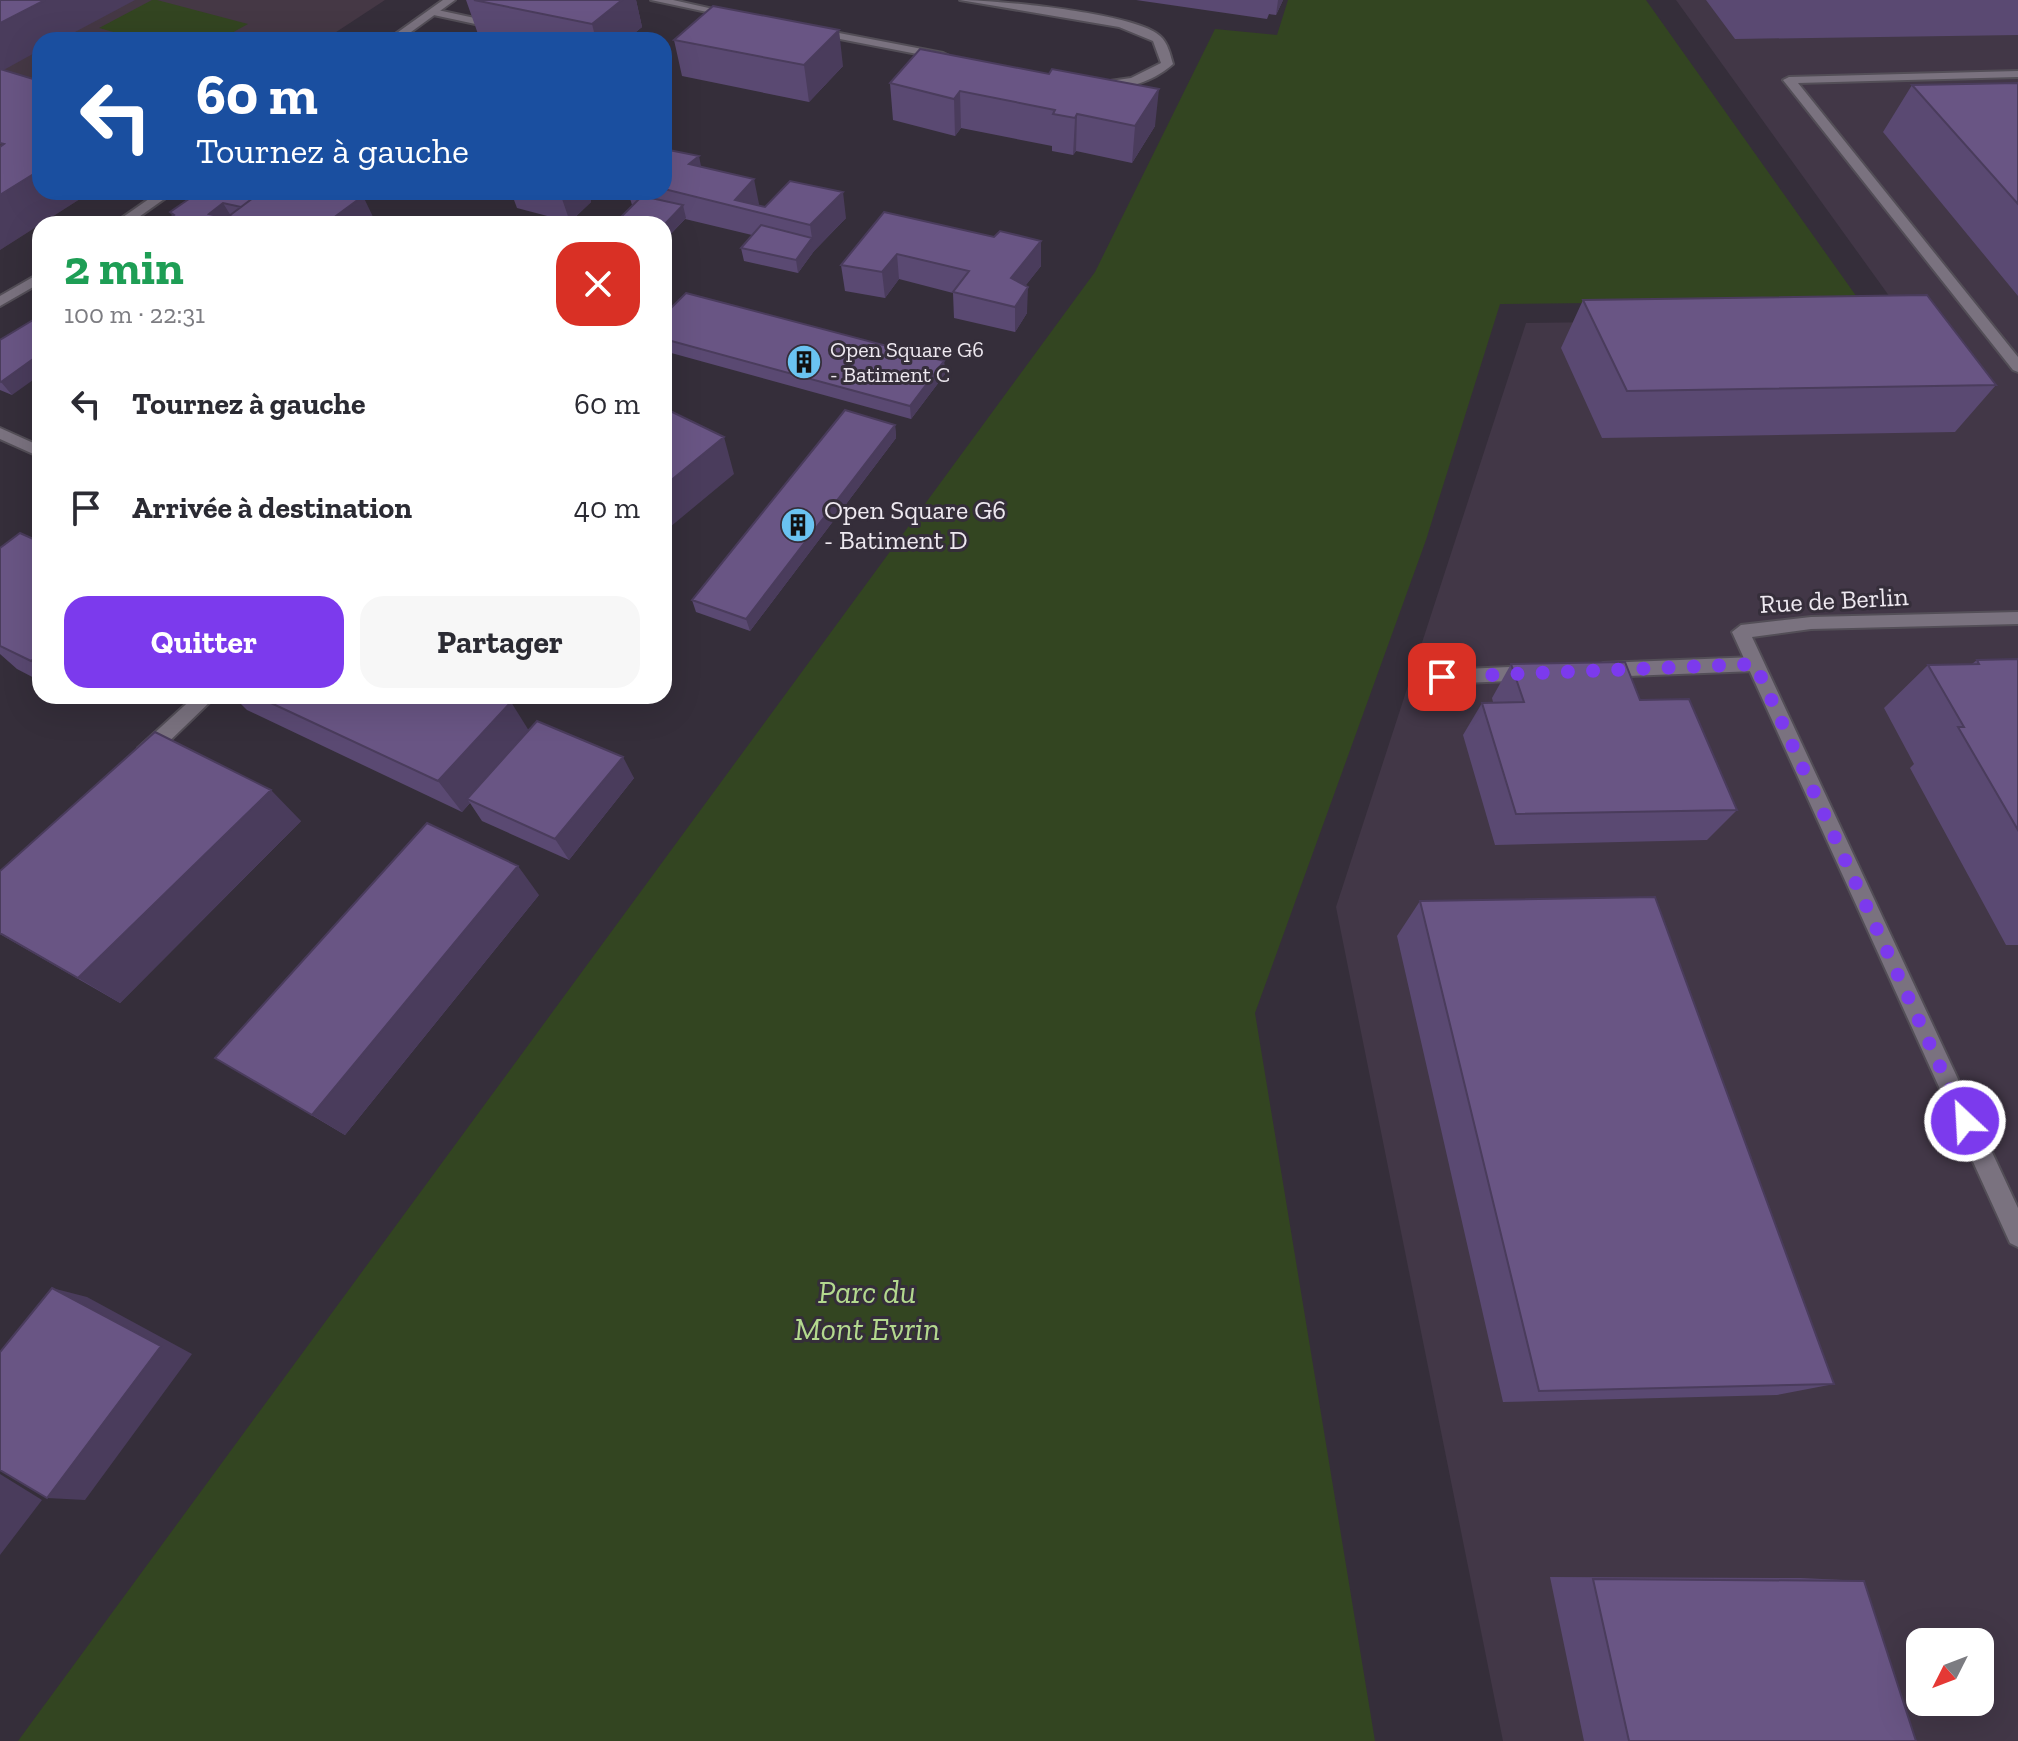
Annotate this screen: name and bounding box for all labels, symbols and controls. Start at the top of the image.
text: 60 m [196,61,318,128]
icon: left [64,64,168,168]
text: Tournez à gauche [196,129,469,172]
text: 2 min [64,239,184,296]
button: close [556,242,640,326]
text: 100 m · 22:31 [64,298,205,330]
place label: Open Square G6 - Batiment C [830,336,984,388]
building icon: Open Square G6 - Batiment C [785,343,823,381]
icon: left [64,382,108,426]
text: Tournez à gauche [132,386,366,422]
text: 60 m [574,386,640,422]
icon: arrive [64,486,108,530]
text: Arrivée à destination [132,490,412,526]
text: 40 m [574,490,640,526]
place label: Open Square G6 - Batiment D [824,494,1006,556]
building icon: Open Square G6 - Batiment D [779,506,817,544]
street label: Rue de Berlin [1759,580,1909,620]
button: Quitter [64,596,344,688]
button: Partager [360,596,640,688]
pin [1408,643,1476,711]
icon: arrive [1420,655,1464,699]
position arrow [1923,1079,2007,1163]
park label: Parc du Mont Evrin [794,1273,940,1348]
north arrow [1906,1628,1994,1716]
map controls [1906,1628,1994,1716]

